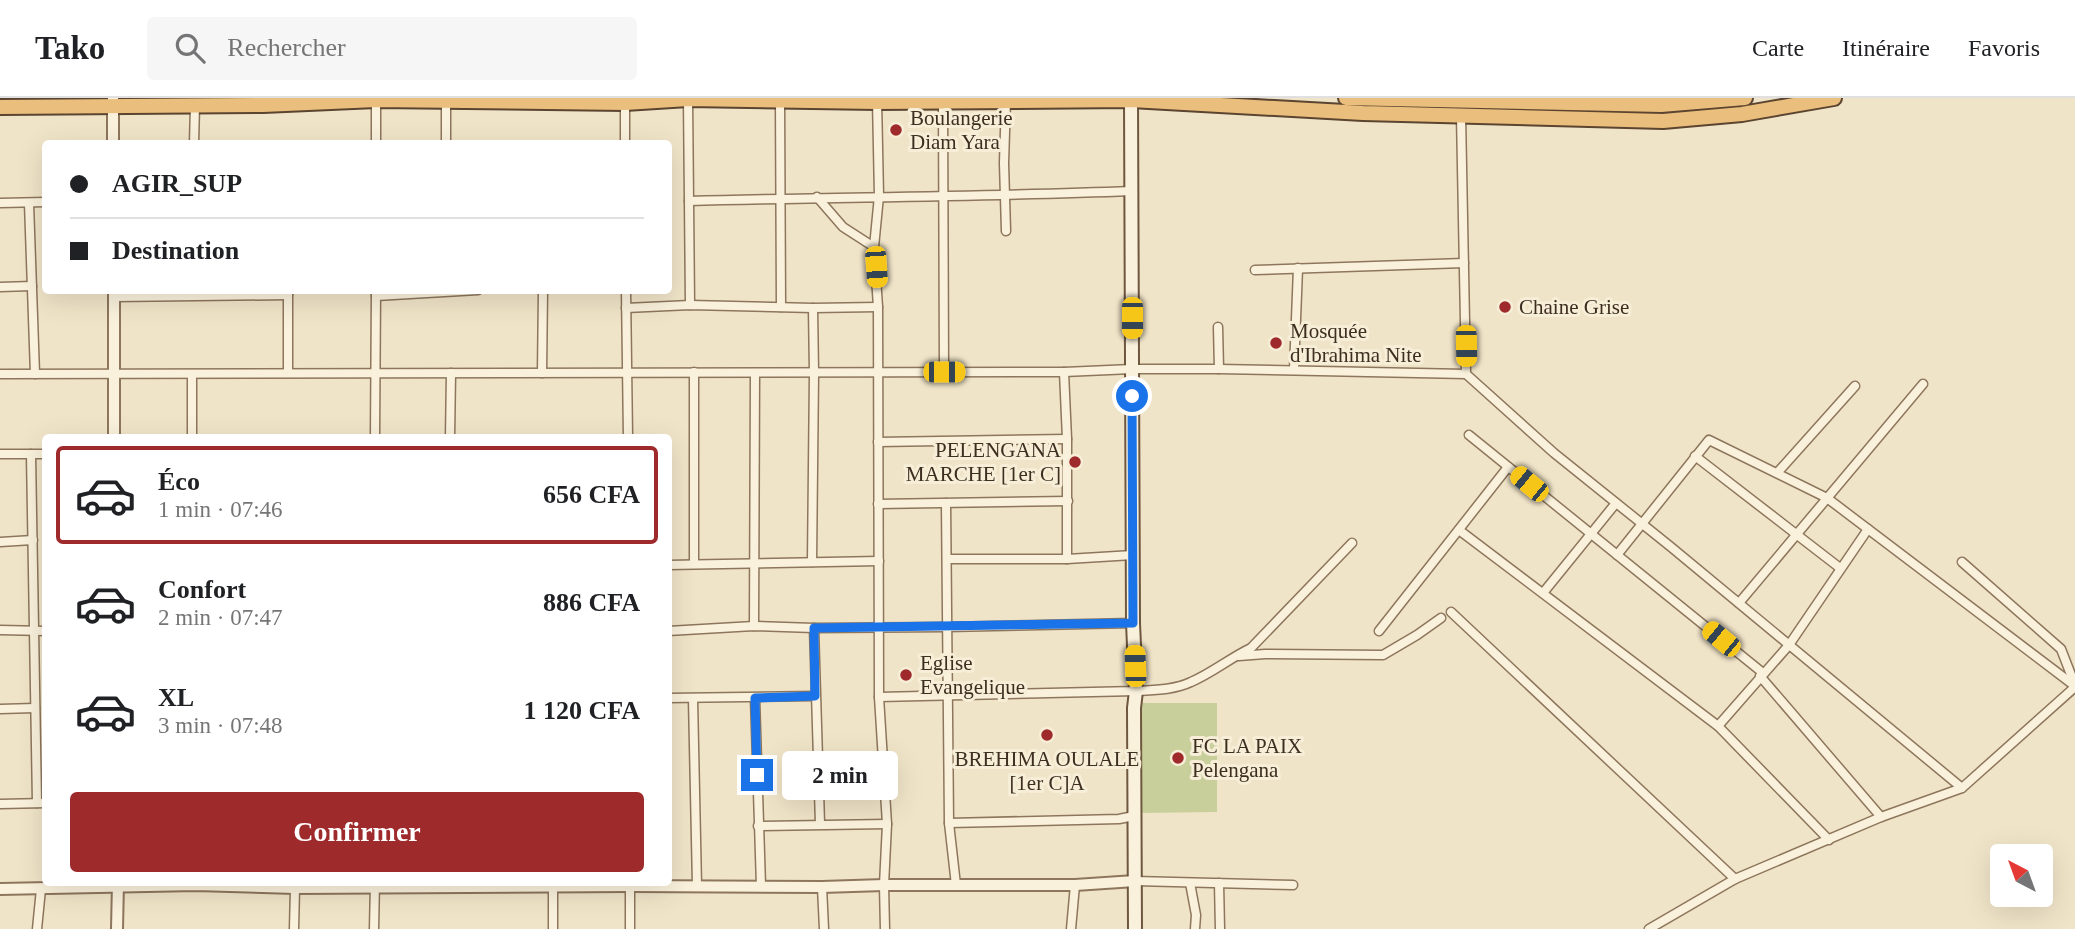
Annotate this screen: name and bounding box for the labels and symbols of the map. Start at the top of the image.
place label: Boulangerie Diam Yara [910,106,1013,154]
marker: Boulangerie Diam Yara [888,122,904,138]
car [865,245,888,289]
place label: Chaine Grise [1519,295,1629,319]
car [1122,297,1143,339]
marker: Chaine Grise [1497,299,1513,315]
place label: Mosquée d'Ibrahima Nite [1290,319,1422,367]
car [1456,325,1477,367]
marker: Mosquée d'Ibrahima Nite [1268,335,1284,351]
car [924,362,966,383]
route start [1116,380,1148,412]
place label: PELENGANA MARCHE [1er C] [906,438,1062,486]
marker: PELENGANA MARCHE [1er C] [1067,454,1083,470]
car [1507,463,1552,505]
car [1699,618,1744,660]
car [1124,645,1147,687]
place label: Eglise Evangelique [920,651,1025,699]
marker: Eglise Evangelique [898,667,914,683]
marker: BREHIMA OULALE [1er C]A [1039,727,1055,743]
place label: FC LA PAIX Pelengana [1192,734,1302,782]
place label: BREHIMA OULALE [1er C]A [955,747,1139,795]
callout: 2 min [782,750,897,800]
marker: FC LA PAIX Pelengana [1170,750,1186,766]
route end [741,759,773,791]
north arrow [1990,844,2053,906]

